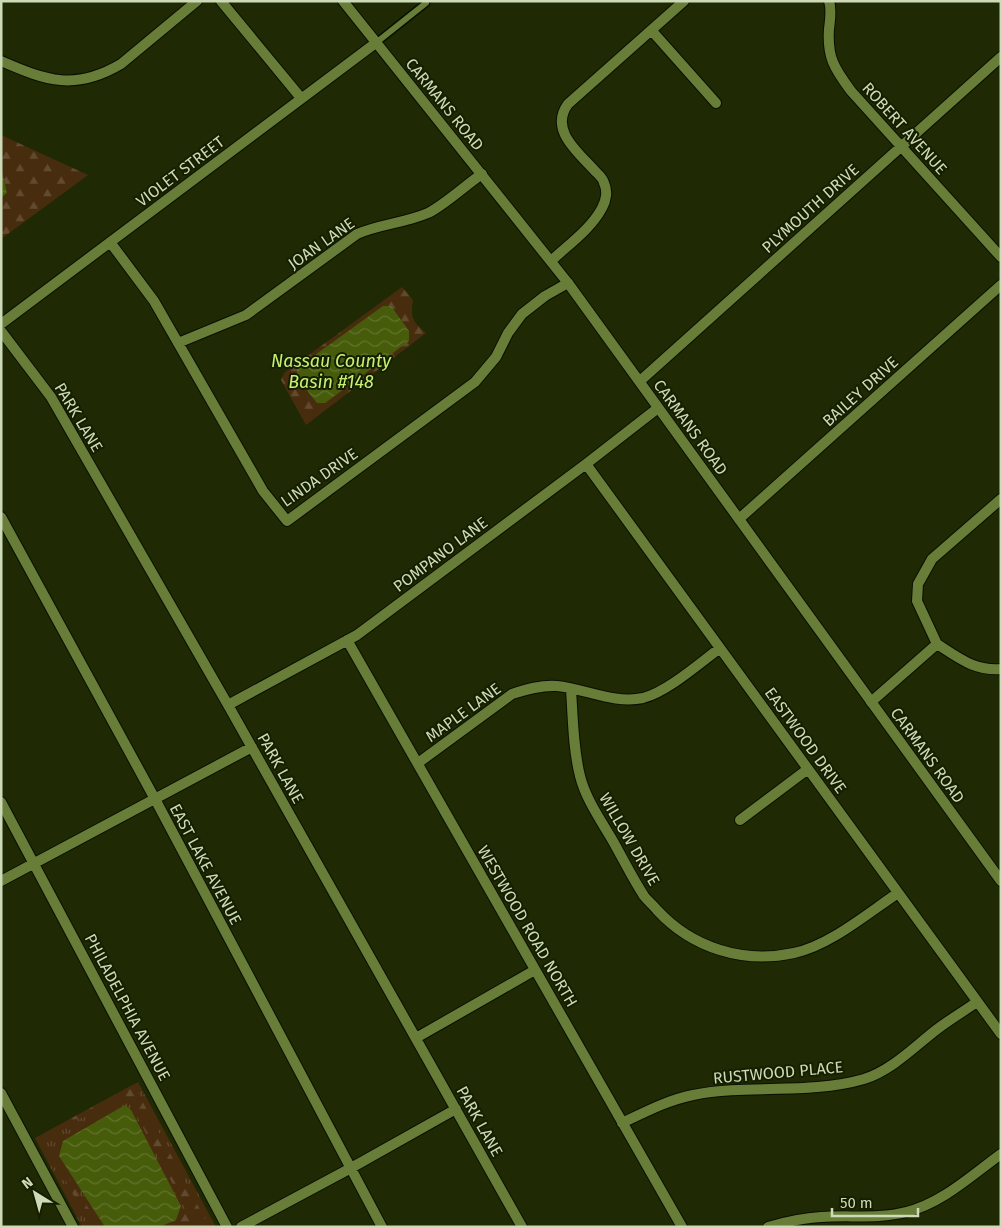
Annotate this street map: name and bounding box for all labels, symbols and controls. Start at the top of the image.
street label: CARMANS ROAD [402,54,488,154]
street label: ROBERT AVENUE [858,78,951,178]
street label: VIOLET STREET [132,132,229,211]
street label: PLYMOUTH DRIVE [758,160,863,257]
street label: JOAN LANE [284,214,358,273]
water label: Nassau County Basin #148 [271,350,392,393]
street label: BAILEY DRIVE [819,352,902,430]
street label: CARMANS ROAD [650,376,732,479]
street label: PARK LANE [50,379,107,455]
street label: LINDA DRIVE [277,444,361,511]
street label: POMPANO LANE [389,513,491,596]
street label: MAPLE LANE [422,679,505,746]
street label: EASTWOOD DRIVE [761,684,850,797]
street label: CARMANS ROAD [887,704,969,807]
street label: PARK LANE [253,730,308,807]
street label: WILLOW DRIVE [595,790,664,889]
street label: EAST LAKE AVENUE [166,800,246,928]
street label: WESTWOOD ROAD NORTH [474,842,582,1010]
street label: PHILADELPHIA AVENUE [81,931,174,1084]
street label: RUSTWOOD PLACE [712,1057,844,1088]
street label: PARK LANE [452,1083,507,1160]
north arrow [10,1168,60,1218]
text: N [19,1173,36,1193]
scale bar [832,1186,918,1218]
text: 50 m [840,1194,873,1212]

